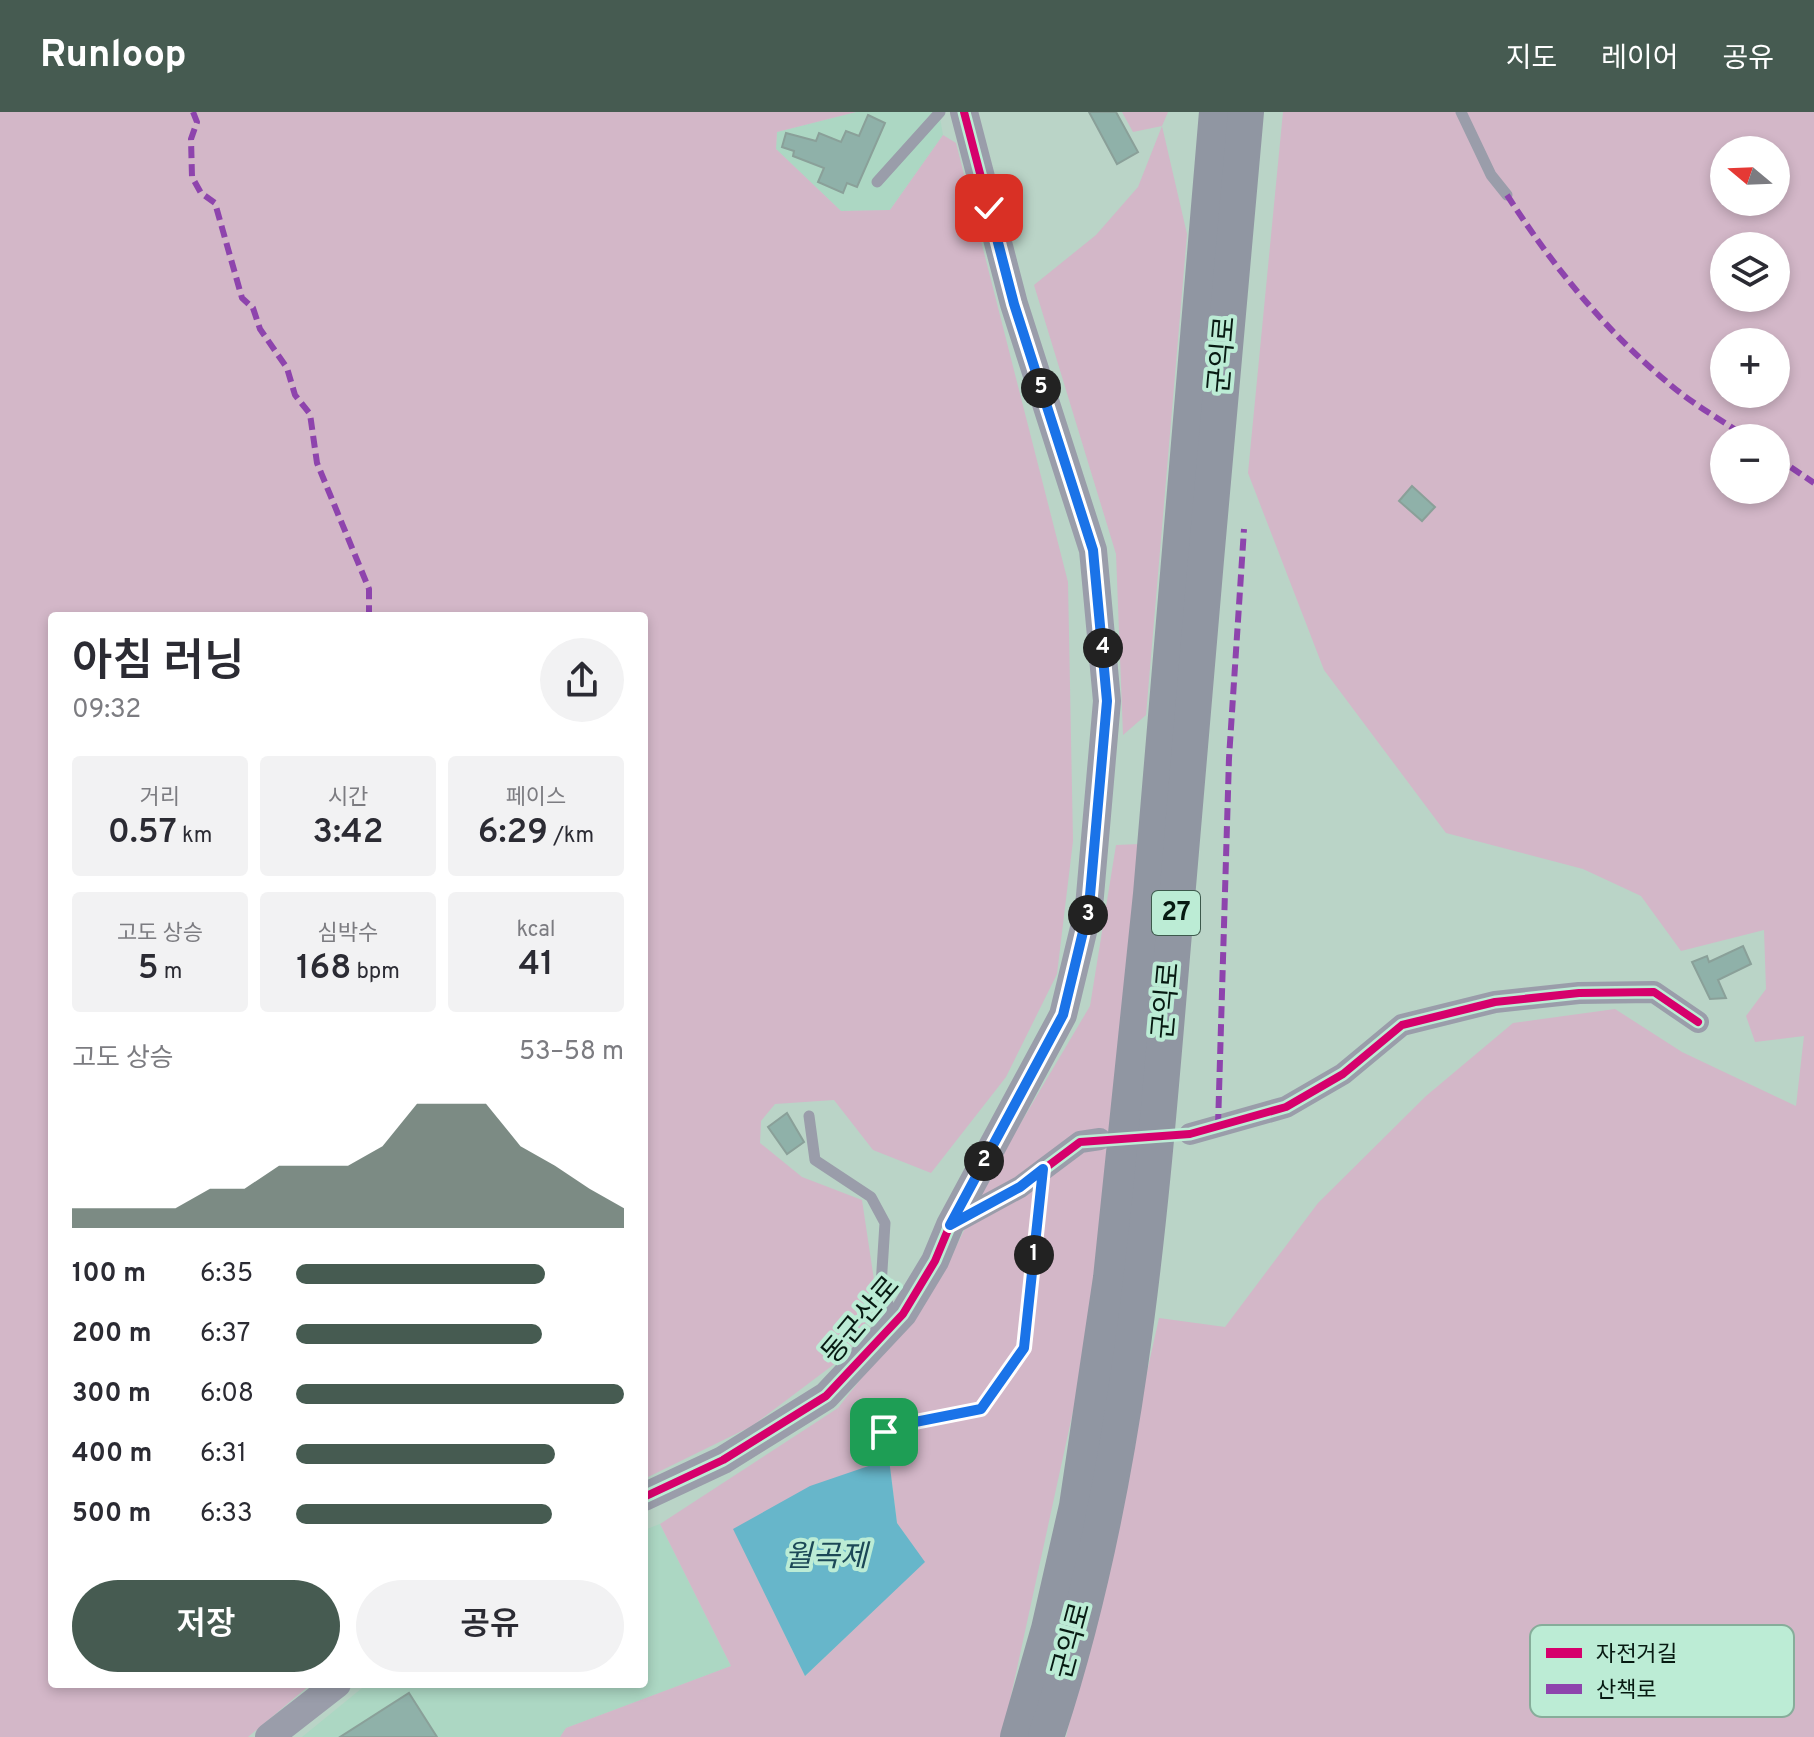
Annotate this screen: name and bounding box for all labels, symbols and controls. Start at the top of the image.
text: Runloop [40,32,187,81]
text: 지도 [1506,42,1557,78]
text: 레이어 [1601,42,1678,78]
text: 공유 [1722,42,1774,78]
north arrow [1710,136,1790,216]
map controls [1710,136,1790,504]
pin [955,174,1023,242]
icon: check [967,186,1011,230]
button: layers [1710,232,1790,312]
street label: 군익로 [1203,315,1245,395]
button: + [1710,328,1790,408]
pin: 5 [1021,368,1061,408]
text: 5 [1034,374,1048,401]
button: − [1710,424,1790,504]
pin: 4 [1083,628,1123,668]
text: 4 [1096,634,1110,661]
text: 아침 러닝 [72,636,245,692]
button: share [540,638,624,722]
text: 09:32 [72,694,141,727]
text: 거리 [140,785,180,812]
text: 시간 [328,785,368,812]
text: 페이스 [506,785,566,812]
text: 0.57 [108,812,177,855]
text: 3:42 [313,812,383,855]
text: 6:29 [478,812,548,855]
text: km [177,823,212,850]
text: /km [548,823,594,850]
road number: 27 [1152,891,1200,935]
pin: 3 [1068,895,1108,935]
text: 3 [1081,901,1095,928]
text: kcal [516,917,556,944]
text: 고도 상승 [117,921,203,948]
text: 심박수 [318,921,378,948]
text: 41 [519,944,553,987]
text: 5 [138,948,159,991]
text: 168 [296,948,351,991]
text: m [159,959,182,986]
text: bpm [351,959,400,986]
street label: 군익로 [1147,961,1189,1041]
text: 53–58 m [519,1036,624,1069]
text: 고도 상승 [72,1043,174,1076]
pin: 2 [964,1141,1004,1181]
text: 2 [977,1147,991,1174]
pin: 1 [1014,1235,1054,1275]
text: 1 [1030,1241,1038,1268]
text: 100 m [72,1258,146,1291]
text: 6:35 [200,1258,253,1291]
street label: 동군산로 [815,1270,909,1372]
text: 200 m [72,1318,151,1351]
text: 6:37 [200,1318,250,1351]
text: 300 m [72,1378,151,1411]
text: 6:08 [200,1378,254,1411]
pin [850,1398,918,1466]
icon: arrive [862,1410,906,1454]
text: 400 m [72,1438,152,1471]
text: 6:31 [200,1438,247,1471]
text: 500 m [72,1498,151,1531]
text: 6:33 [200,1498,253,1531]
water label: 월곡제 [785,1540,871,1577]
button: 저장 [72,1580,340,1672]
button: 공유 [356,1580,624,1672]
street label: 군익로 [1046,1599,1100,1683]
legend [1530,1625,1794,1717]
text: 자전거길 [1596,1642,1677,1669]
text: 산책로 [1596,1678,1657,1705]

